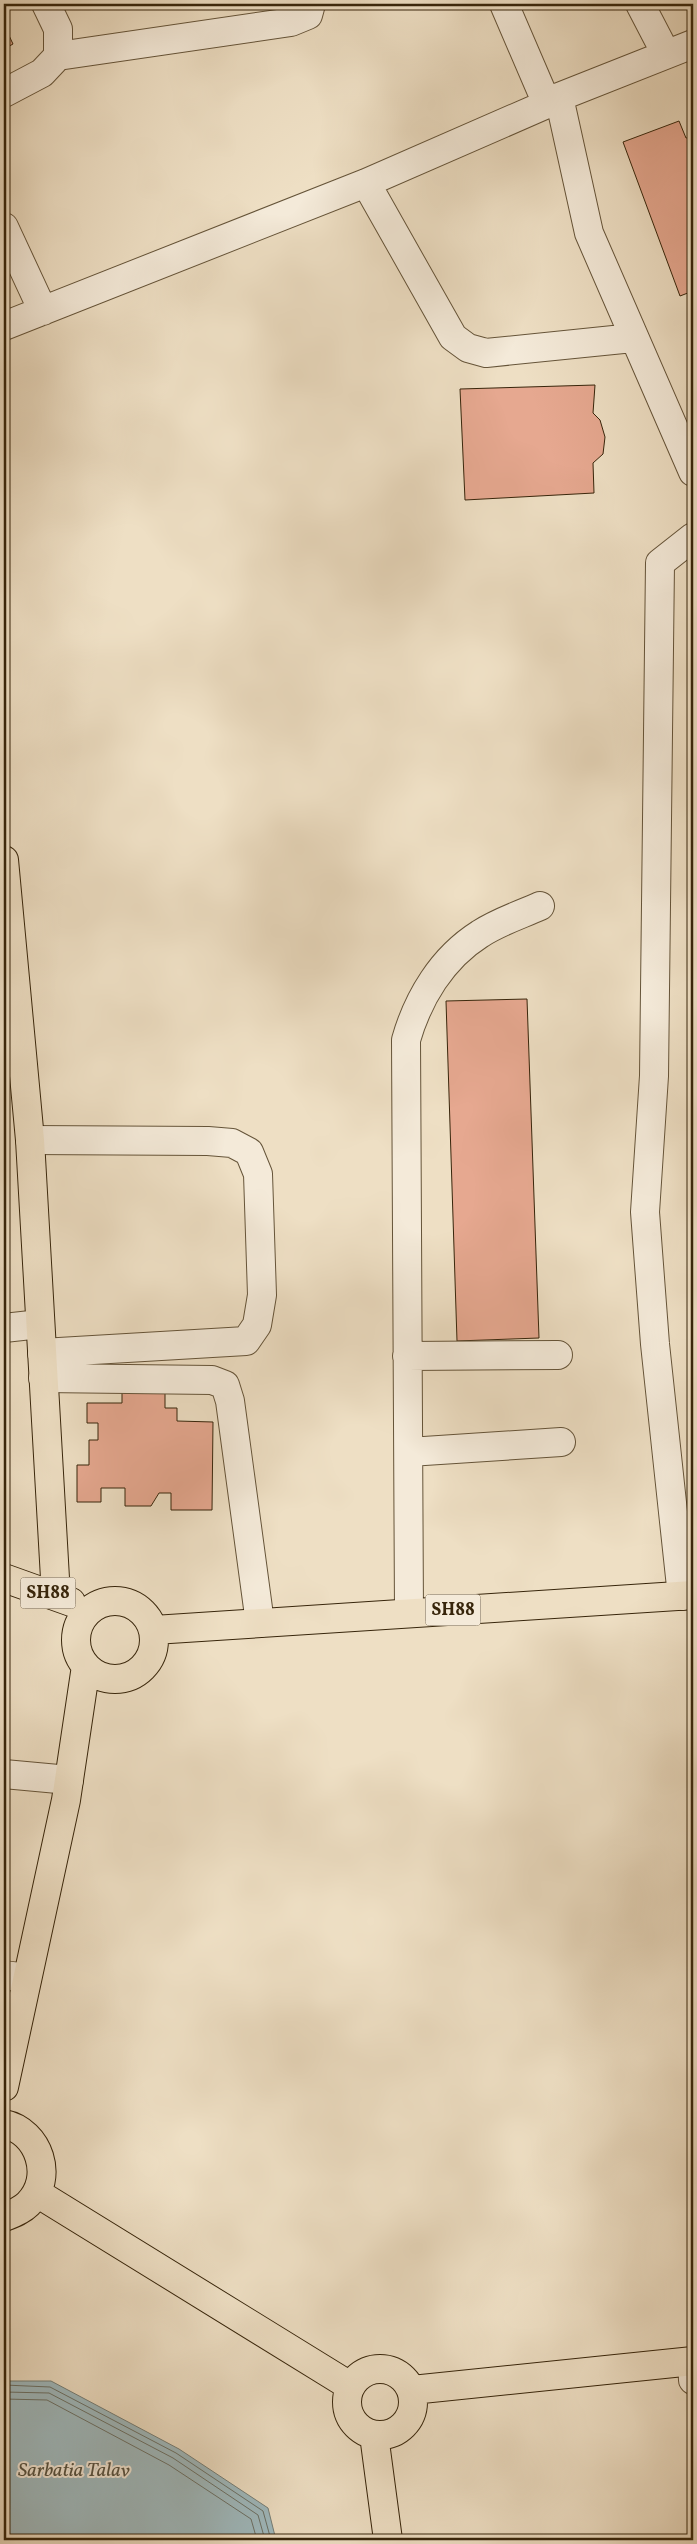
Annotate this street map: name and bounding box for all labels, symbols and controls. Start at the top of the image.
road number: SH88 [20,1578,76,1609]
road number: SH88 [426,1594,480,1626]
water label: Sarbatia Talav [18,2457,130,2485]

